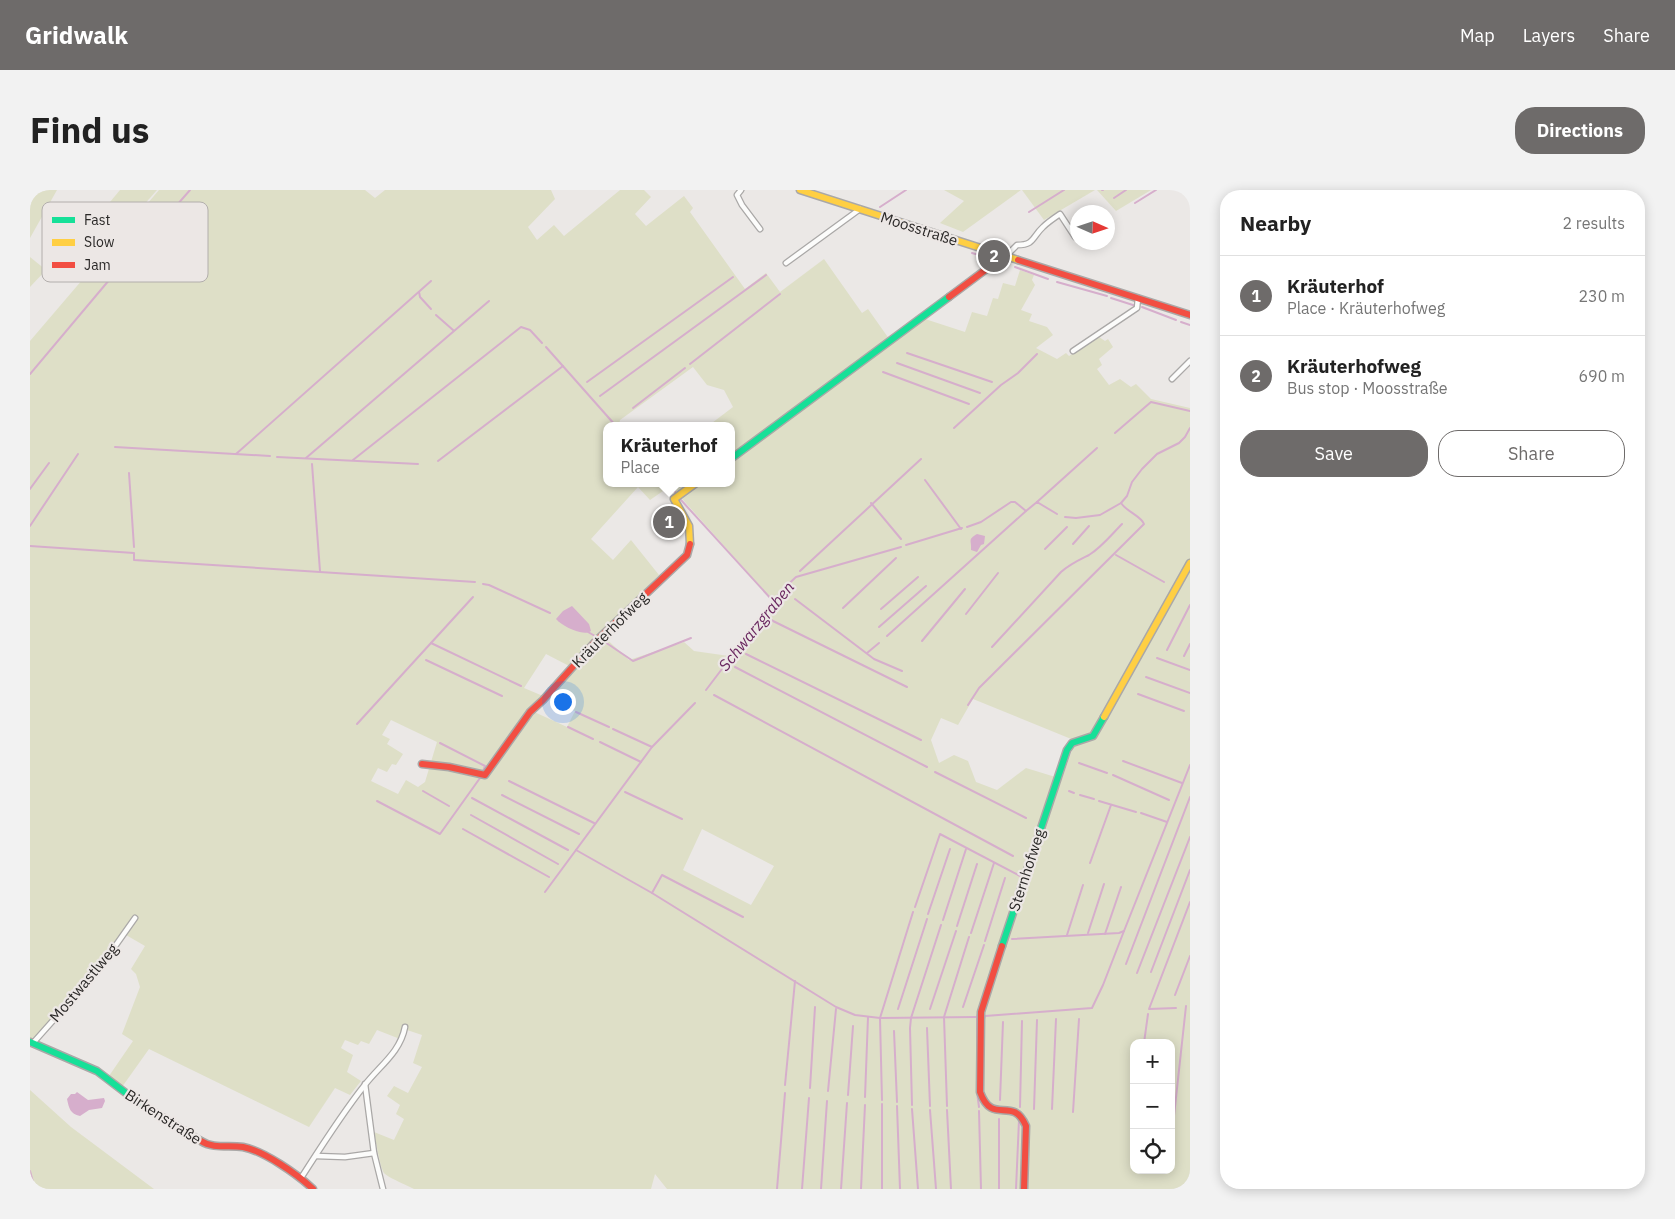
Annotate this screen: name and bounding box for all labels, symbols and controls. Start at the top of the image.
text: Gridwalk [25,19,128,51]
text: Map [1460,24,1495,47]
text: Layers [1523,24,1575,47]
text: Share [1603,24,1650,47]
text: Find us [30,107,149,153]
button: Directions [1515,107,1645,154]
legend [42,202,208,282]
north arrow [1070,205,1115,250]
street label: Moosstraße [878,207,960,250]
text: Nearby [1240,209,1311,237]
text: Fast [84,211,110,229]
text: 2 results [1562,213,1625,233]
text: Slow [84,233,115,251]
pin: 2 [978,237,1010,275]
text: Jam [84,256,111,274]
text: Kräuterhof [1287,274,1384,298]
text: 1 [1251,286,1261,306]
text: 230 m [1578,286,1625,306]
text: Place · Kräuterhofweg [1287,298,1445,318]
text: Kräuterhofweg [1287,354,1421,378]
text: 2 [1251,366,1261,386]
text: 690 m [1578,366,1625,386]
text: Bus stop · Moosstraße [1287,378,1448,398]
popup [603,422,735,487]
button: Save [1240,430,1428,477]
button: Share [1438,430,1625,477]
text: Kräuterhof [621,433,717,457]
text: Place [621,457,660,477]
pin: 1 [653,503,685,541]
water label: Schwarzgraben [714,577,798,675]
street label: Kräuterhofweg [568,588,652,672]
your location [550,689,576,715]
street label: Sternhofweg [1004,826,1049,913]
street label: Mostwastlweg [45,940,122,1026]
map controls [1130,1039,1175,1174]
button: + [1130,1039,1175,1084]
button: − [1130,1084,1175,1129]
street label: Birkenstraße [122,1085,205,1148]
button: locate [1130,1129,1175,1174]

